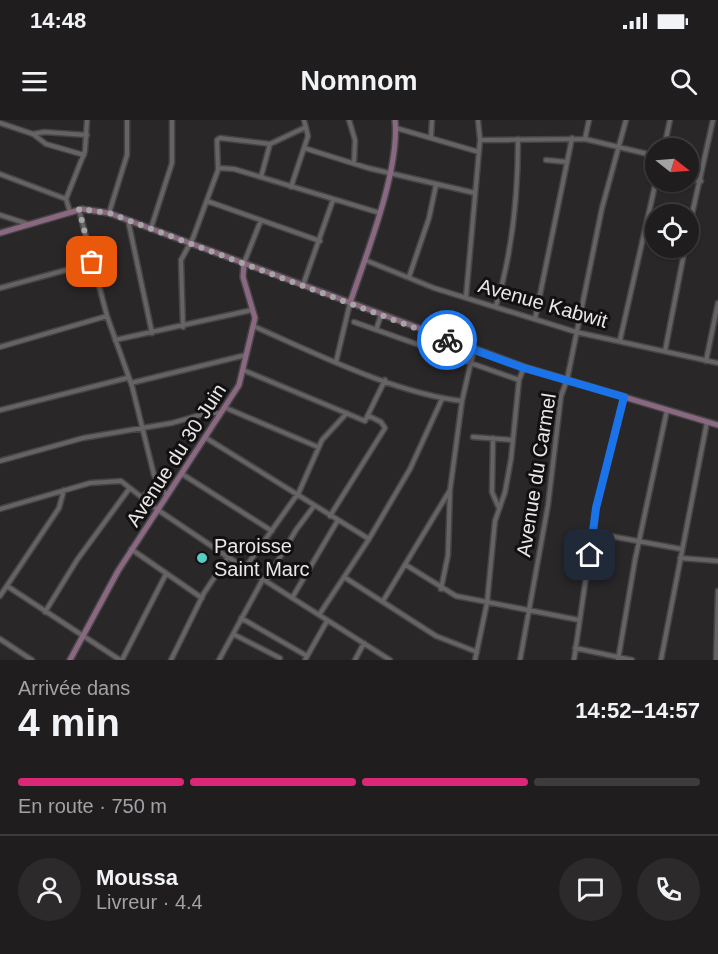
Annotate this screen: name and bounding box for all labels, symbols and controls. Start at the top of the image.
text: 14:48 [30,8,86,33]
icon: menu [18,65,51,98]
icon: search [667,65,700,98]
text: Nomnom [301,66,418,96]
north arrow [645,138,699,192]
map controls [645,138,699,258]
button: locate [645,204,699,258]
pin [66,236,117,287]
icon: bag [75,245,108,278]
street label: Avenue Kabwit [476,274,610,332]
courier [417,310,477,370]
icon: bike [431,324,464,357]
street label: Avenue du 30 Juin [122,380,230,530]
street label: Avenue du Carmel [512,392,560,558]
pin [564,529,615,580]
place label: Paroisse Saint Marc [214,535,310,580]
icon: home [573,538,606,571]
marker: Paroisse Saint Marc [195,551,209,565]
text: Arrivée dans [18,677,130,699]
text: 14:52–14:57 [575,698,700,723]
text: 4 min [18,701,120,744]
text: En route · 750 m [18,795,167,817]
button: person [18,858,81,921]
button: chat [559,858,622,921]
button: phone [637,858,700,921]
text: Moussa [96,865,178,890]
text: Livreur · 4.4 [96,891,203,913]

